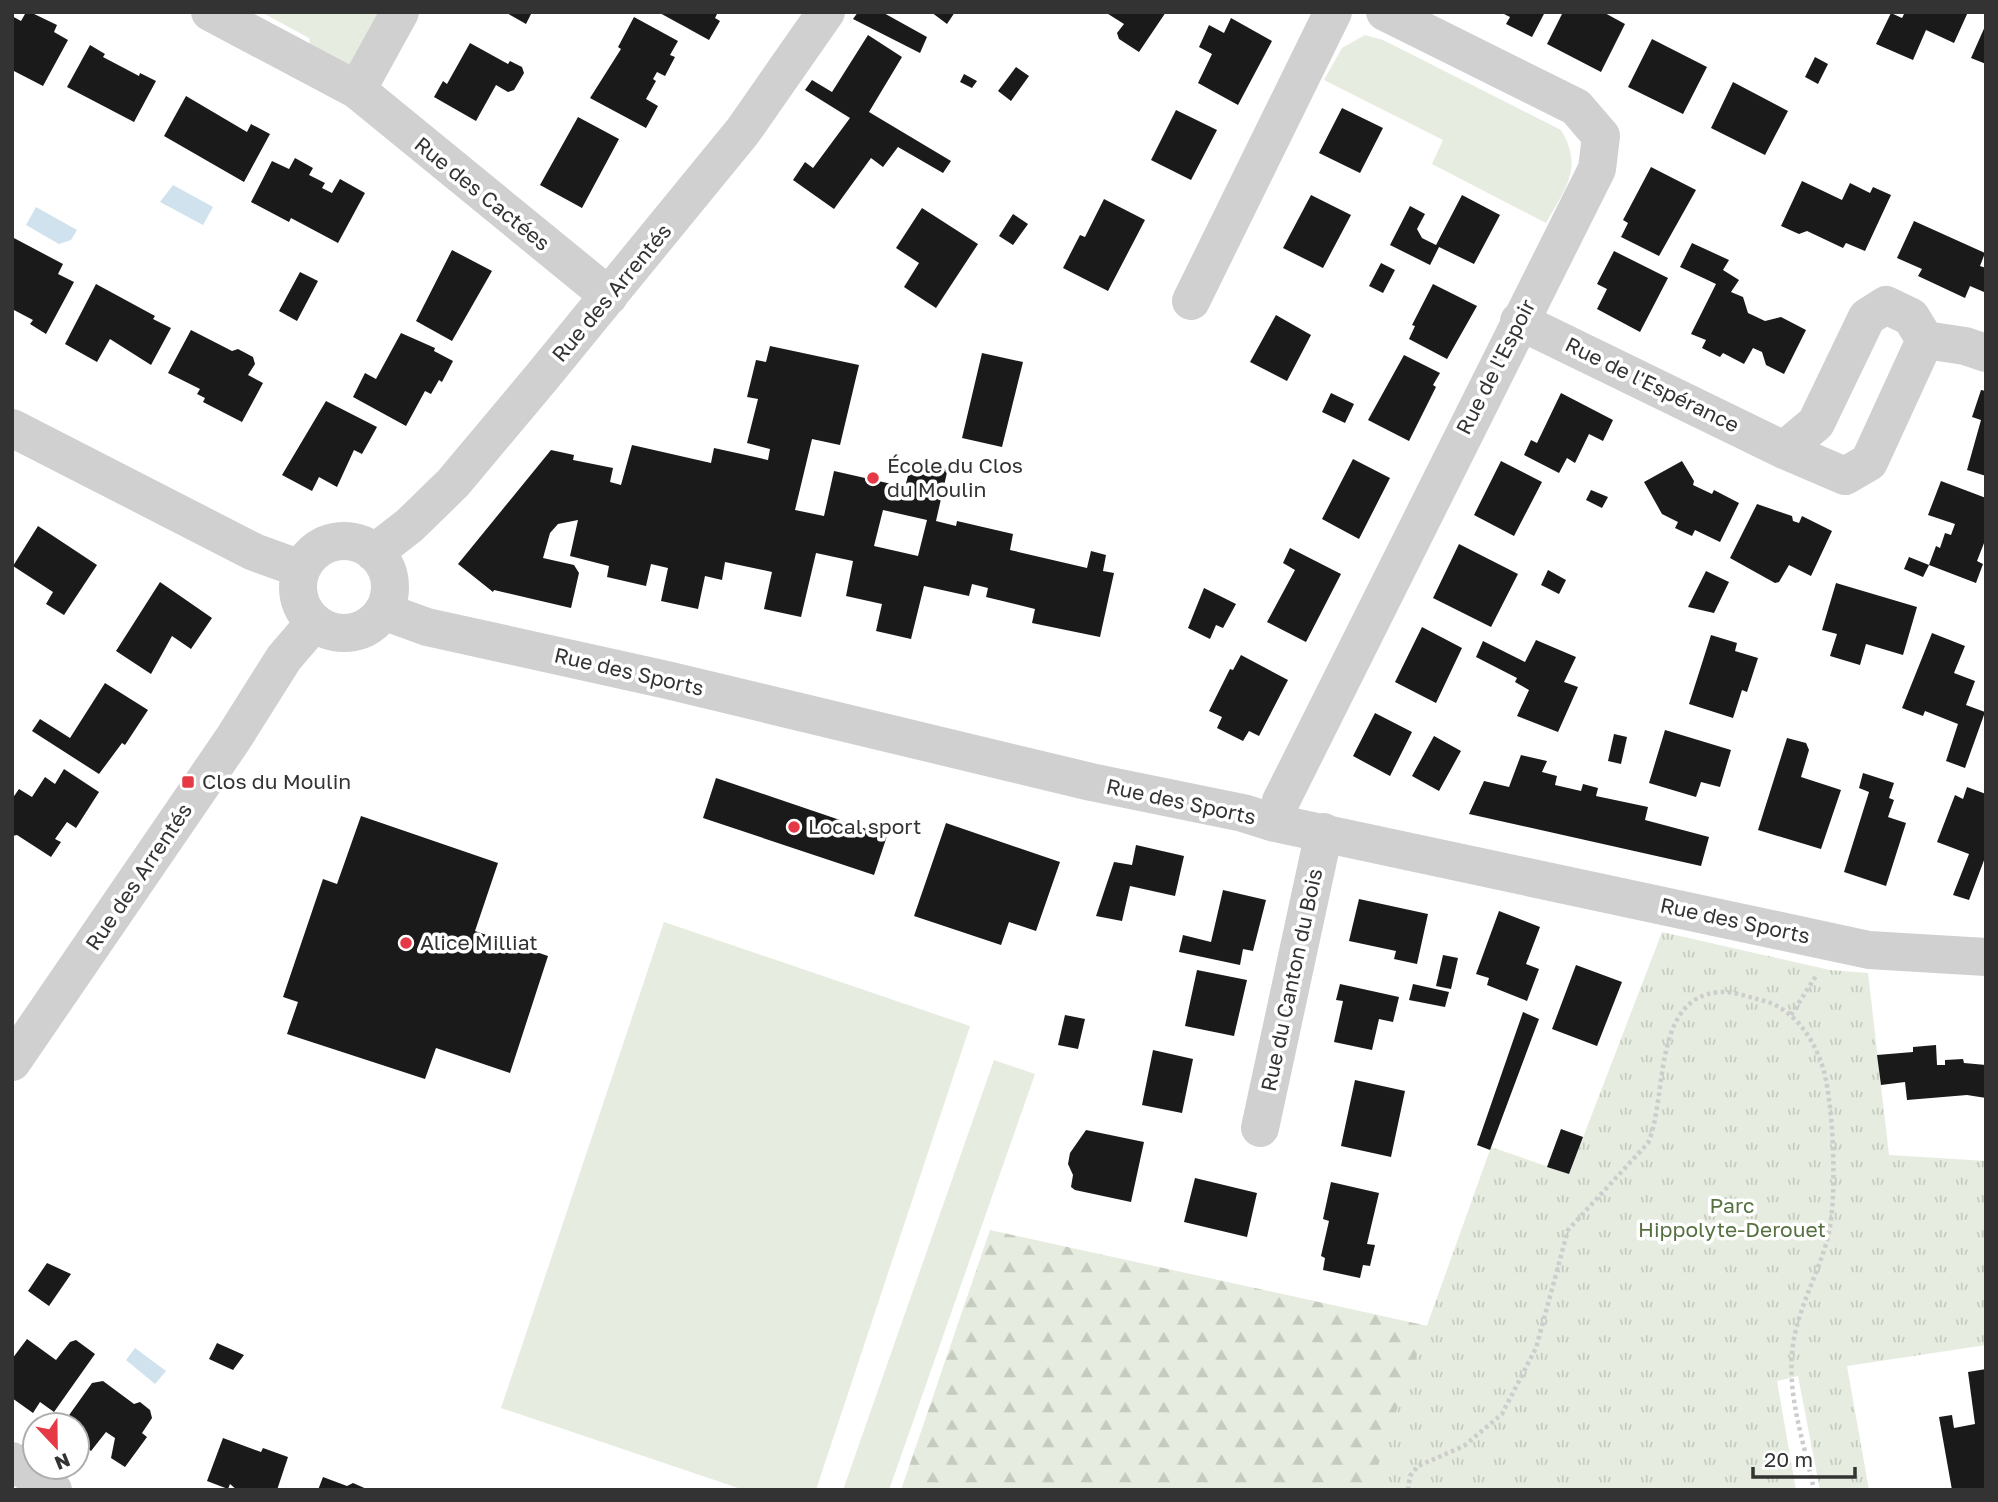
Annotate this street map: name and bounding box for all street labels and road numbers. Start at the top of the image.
street label: Rue des Cactées [410,131,556,256]
street label: Rue des Arrentés [546,218,677,367]
street label: Rue de l'Espoir [1450,295,1540,438]
street label: Rue de l'Espérance [1561,331,1744,437]
street label: Rue des Sports [552,641,706,701]
street label: Rue des Sports [1104,772,1259,830]
street label: Rue des Arrentés [79,798,197,955]
street label: Rue du Canton du Bois [1255,866,1327,1094]
street label: Rue des Sports [1658,891,1813,949]

